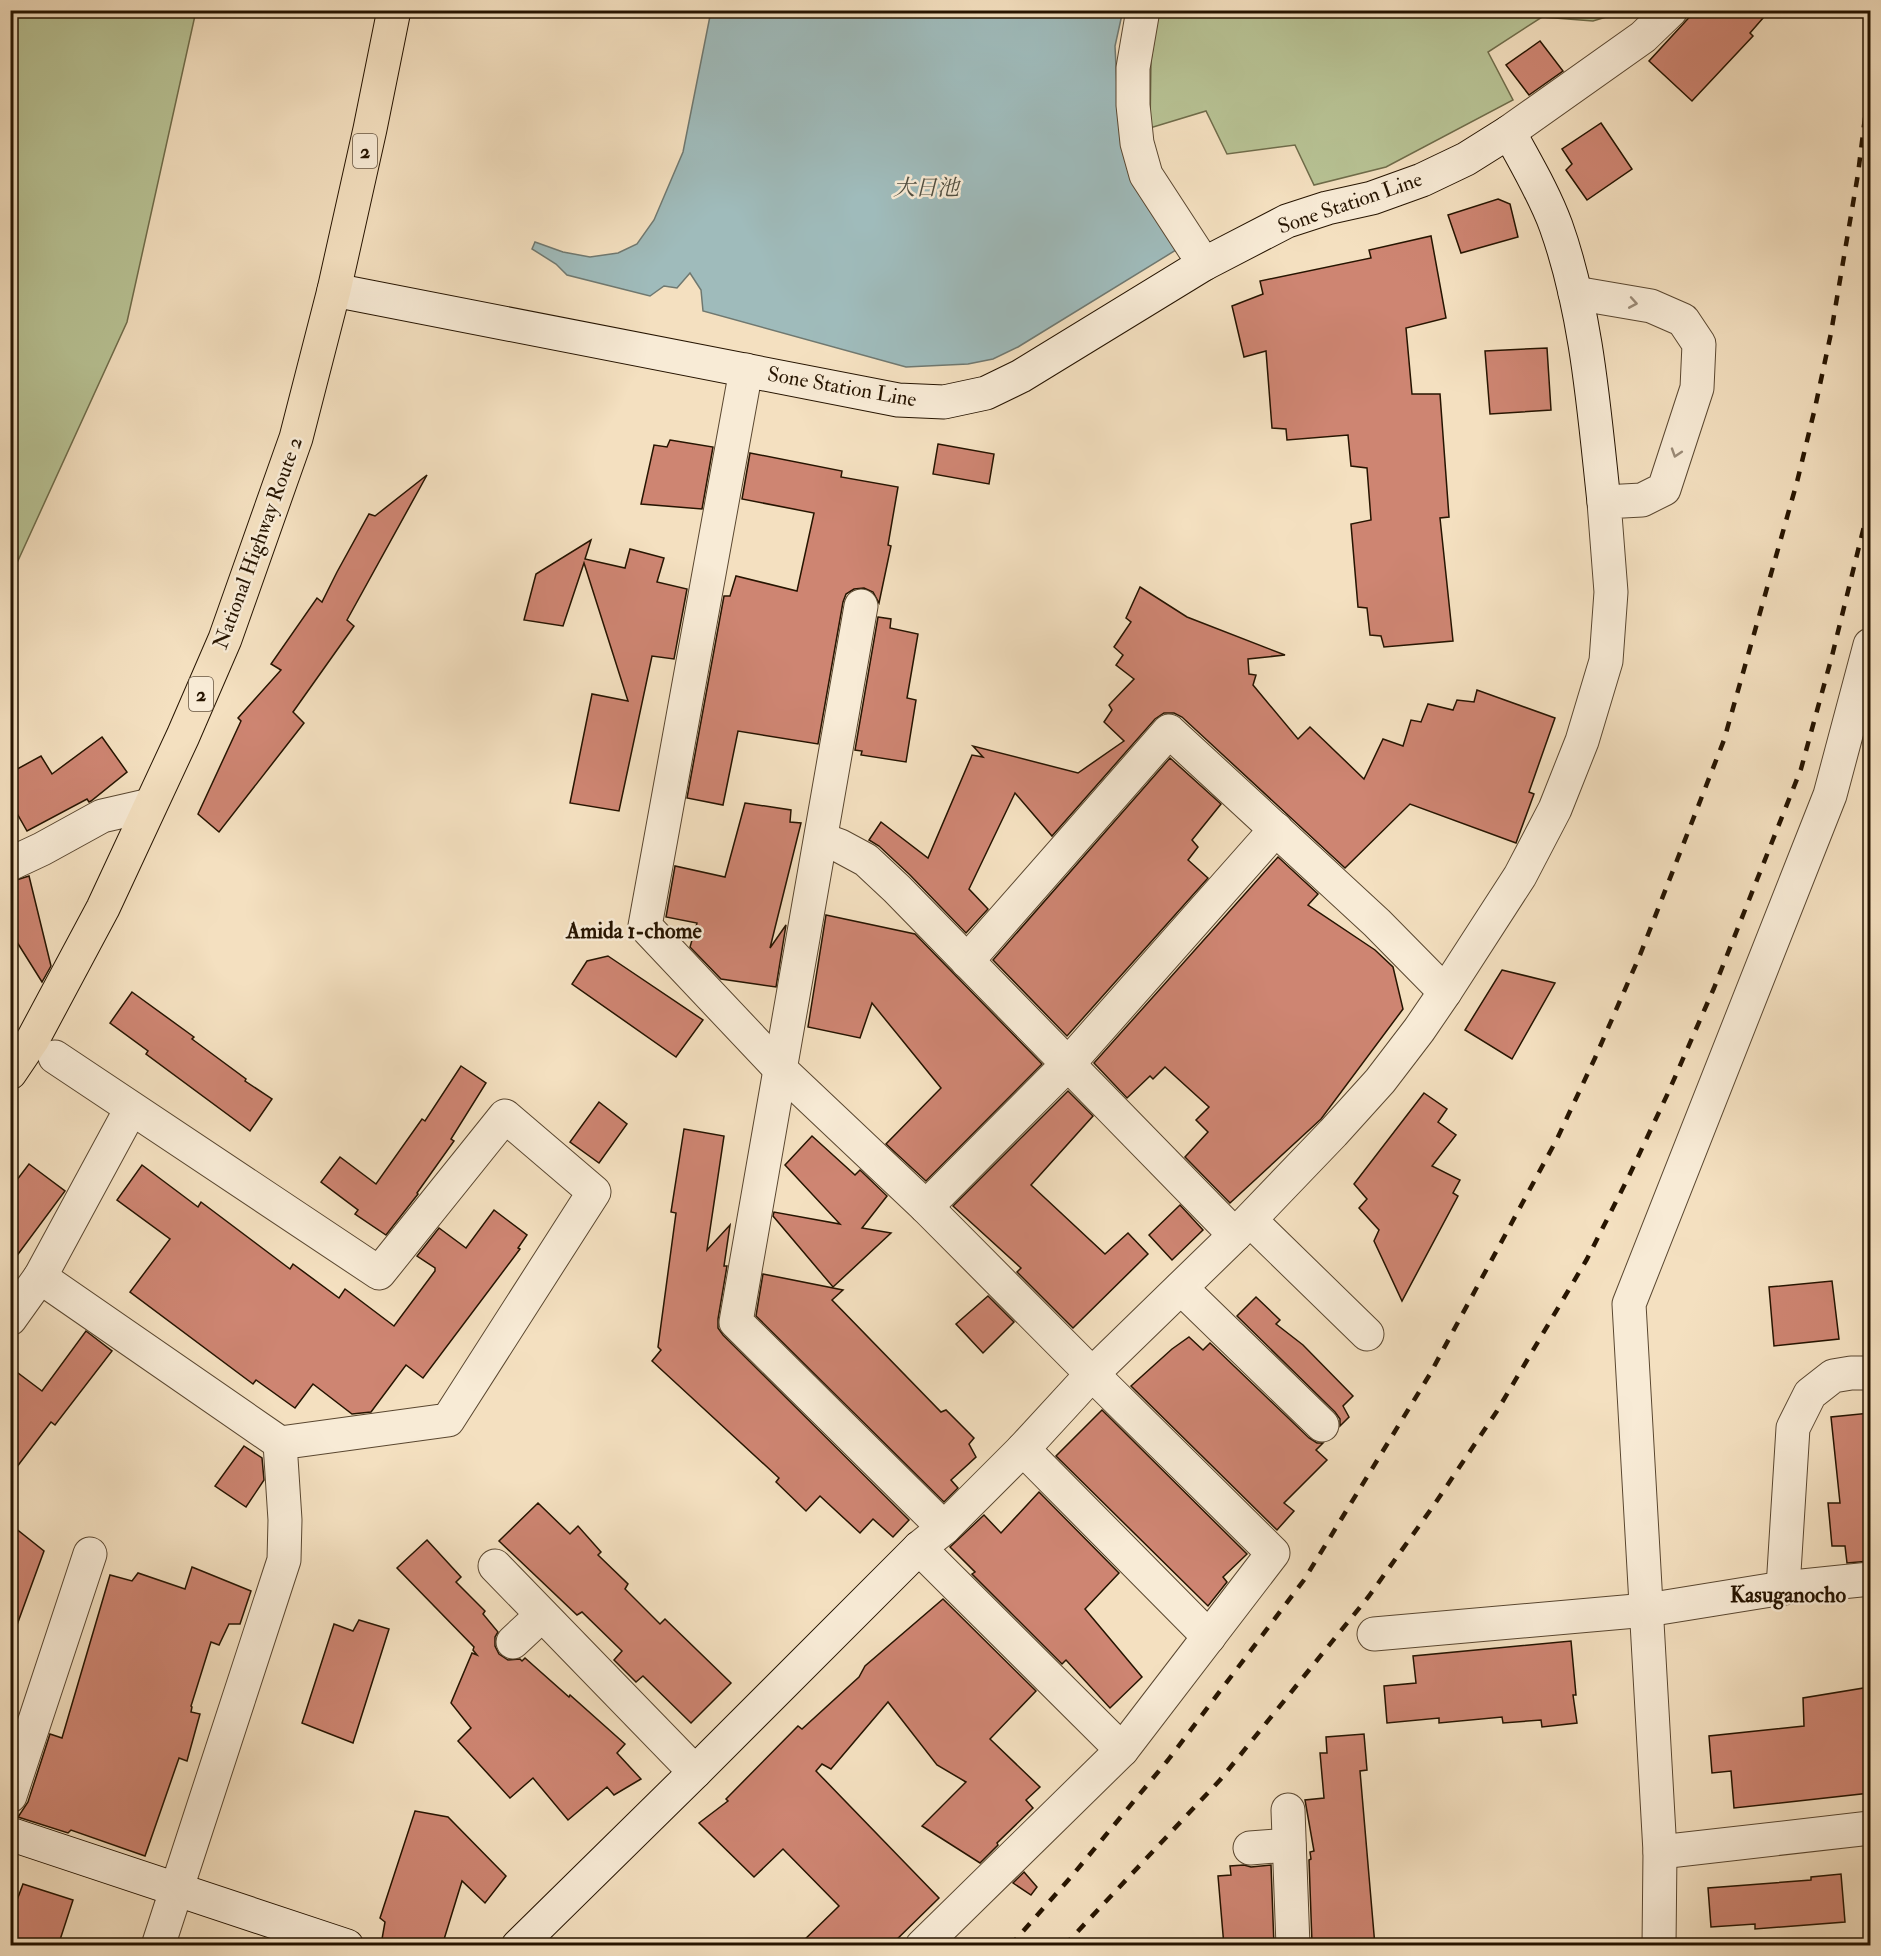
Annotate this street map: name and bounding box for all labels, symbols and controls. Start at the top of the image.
road number: 2 [353,134,377,168]
street label: Sone Station Line [1274,166,1426,240]
water label: 大日池 [893,174,962,202]
one-way arrow [1628,296,1638,308]
street label: Sone Station Line [765,361,919,413]
street label: National Highway Route 2 [207,433,309,653]
one-way arrow [1670,447,1683,458]
road number: 2 [189,677,213,711]
district label: Amida 1-chome [565,917,703,945]
district label: Kasuganocho [1730,1581,1846,1610]

